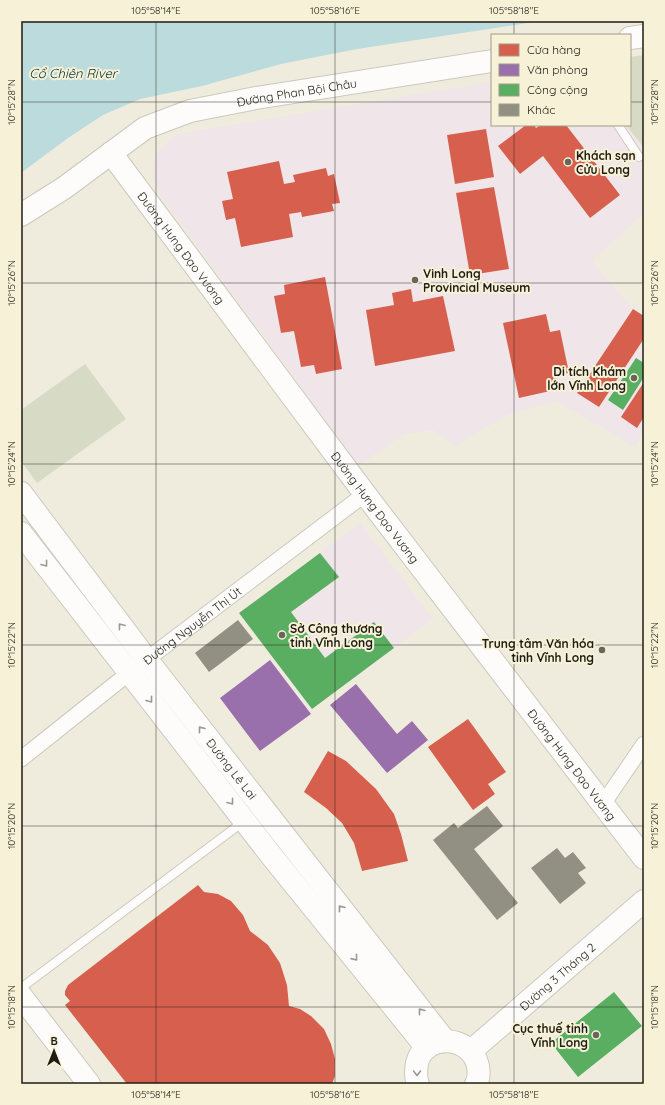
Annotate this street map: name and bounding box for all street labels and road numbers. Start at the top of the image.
street label: Đường Phan Bội Châu [235,75,358,109]
street label: Đường Hưng Đạo Vương [135,188,228,307]
street label: Đường Hưng Đạo Vương [328,448,423,566]
street label: Đường Nguyễn Thị Út [140,583,244,667]
street label: Đường Hưng Đạo Vương [525,706,620,823]
street label: Đường Lê Lai [203,735,260,802]
street label: Đường 3 Tháng 2 [516,939,598,1013]

